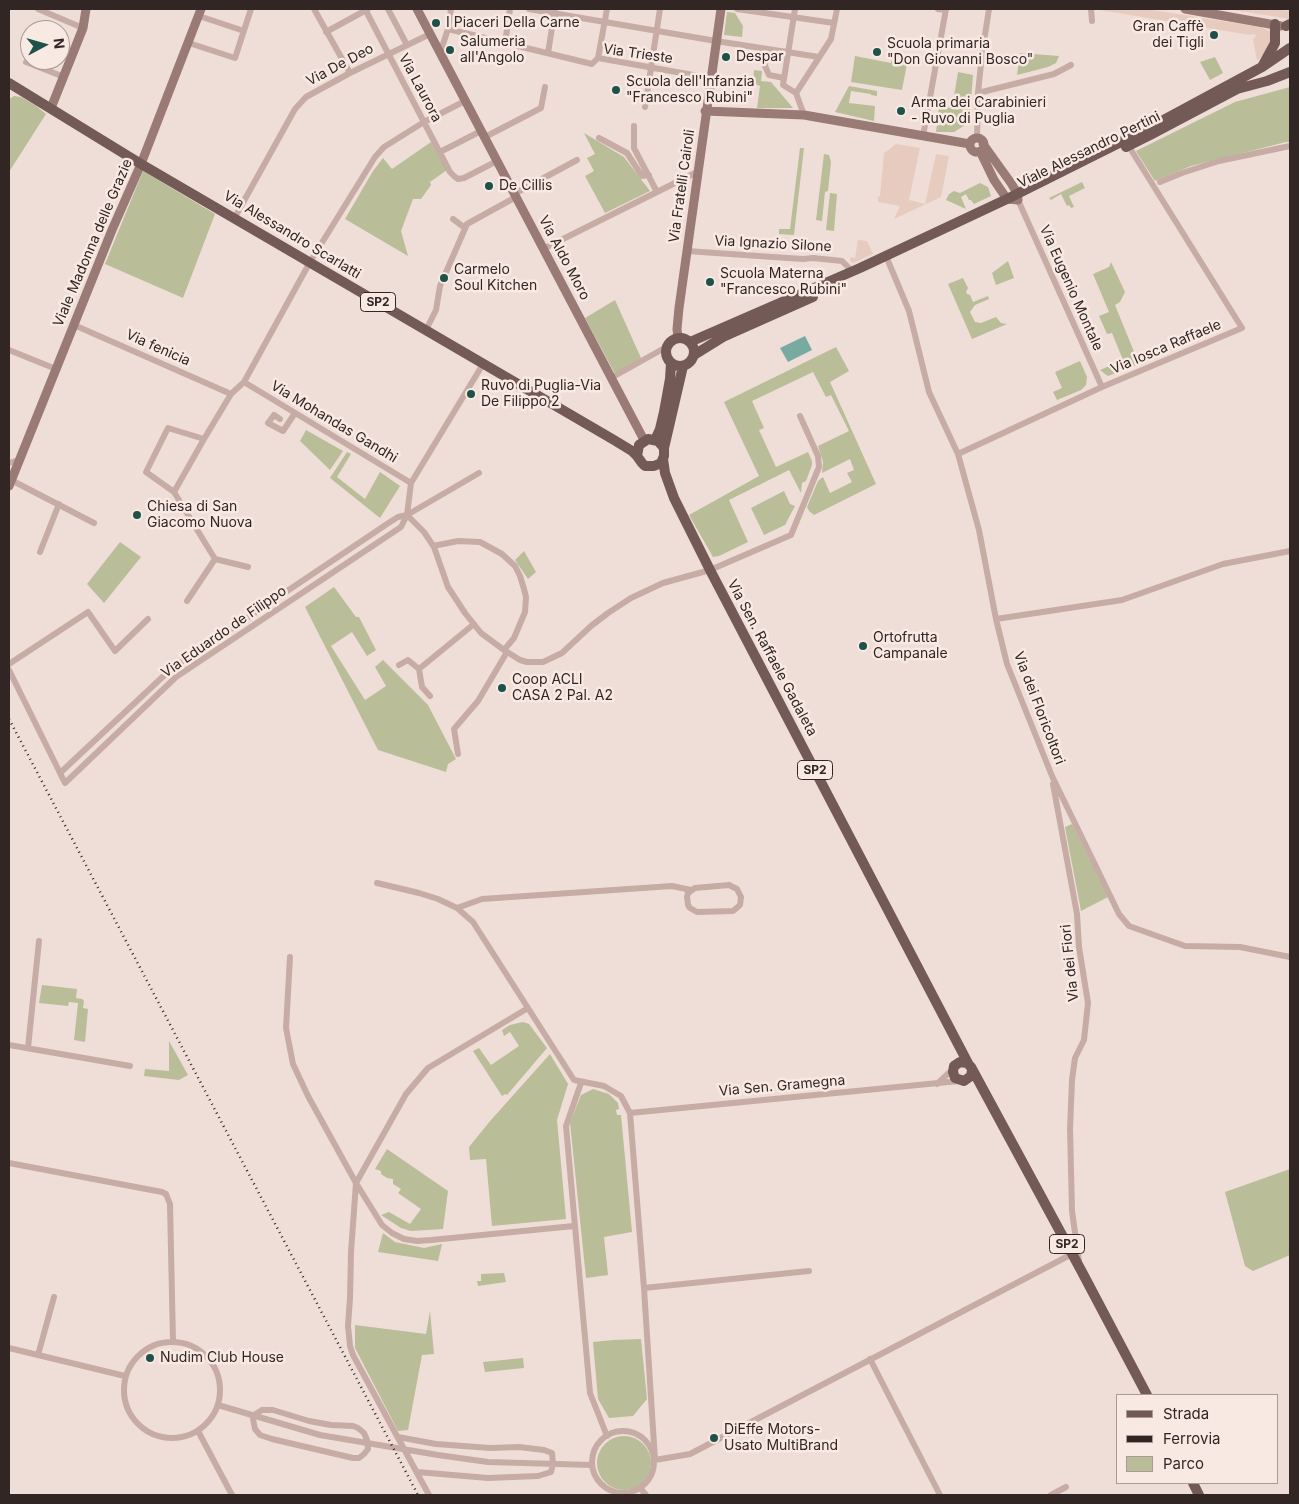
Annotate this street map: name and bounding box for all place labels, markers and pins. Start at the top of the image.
place label: I Piaceri Della Carne [446,15,580,31]
marker: I Piaceri Della Carne [430,17,442,29]
place label: Gran Caffè dei Tigli [1133,19,1204,52]
marker: Gran Caffè dei Tigli [1208,29,1220,41]
place label: Salumeria all'Angolo [460,34,526,66]
place label: Scuola primaria "Don Giovanni Bosco" [887,36,1033,68]
marker: Salumeria all'Angolo [444,44,456,56]
marker: Scuola primaria "Don Giovanni Bosco" [871,46,883,58]
place label: Despar [736,49,783,65]
marker: Despar [720,51,732,63]
place label: Scuola dell'Infanzia "Francesco Rubini" [626,74,755,106]
marker: Scuola dell'Infanzia "Francesco Rubini" [610,84,622,96]
place label: Arma dei Carabinieri - Ruvo di Puglia [911,95,1046,128]
marker: Arma dei Carabinieri - Ruvo di Puglia [895,105,907,117]
place label: De Cillis [499,178,552,194]
marker: De Cillis [483,180,495,192]
place label: Carmelo Soul Kitchen [454,262,537,294]
place label: Scuola Materna "Francesco Rubini" [720,266,847,298]
marker: Carmelo Soul Kitchen [438,272,450,284]
marker: Scuola Materna "Francesco Rubini" [704,276,716,288]
place label: Ruvo di Puglia-Via De Filippo 2 [481,378,601,411]
marker: Ruvo di Puglia-Via De Filippo 2 [465,388,477,400]
place label: Chiesa di San Giacomo Nuova [147,499,252,532]
marker: Chiesa di San Giacomo Nuova [131,509,143,521]
place label: Ortofrutta Campanale [873,630,948,662]
marker: Ortofrutta Campanale [857,640,869,652]
place label: Coop ACLI CASA 2 Pal. A2 [512,672,613,704]
marker: Coop ACLI CASA 2 Pal. A2 [496,682,508,694]
place label: Nudim Club House [160,1350,284,1366]
marker: Nudim Club House [144,1352,156,1364]
place label: DiEffe Motors- Usato MultiBrand [724,1422,838,1454]
marker: DiEffe Motors- Usato MultiBrand [708,1432,720,1444]

